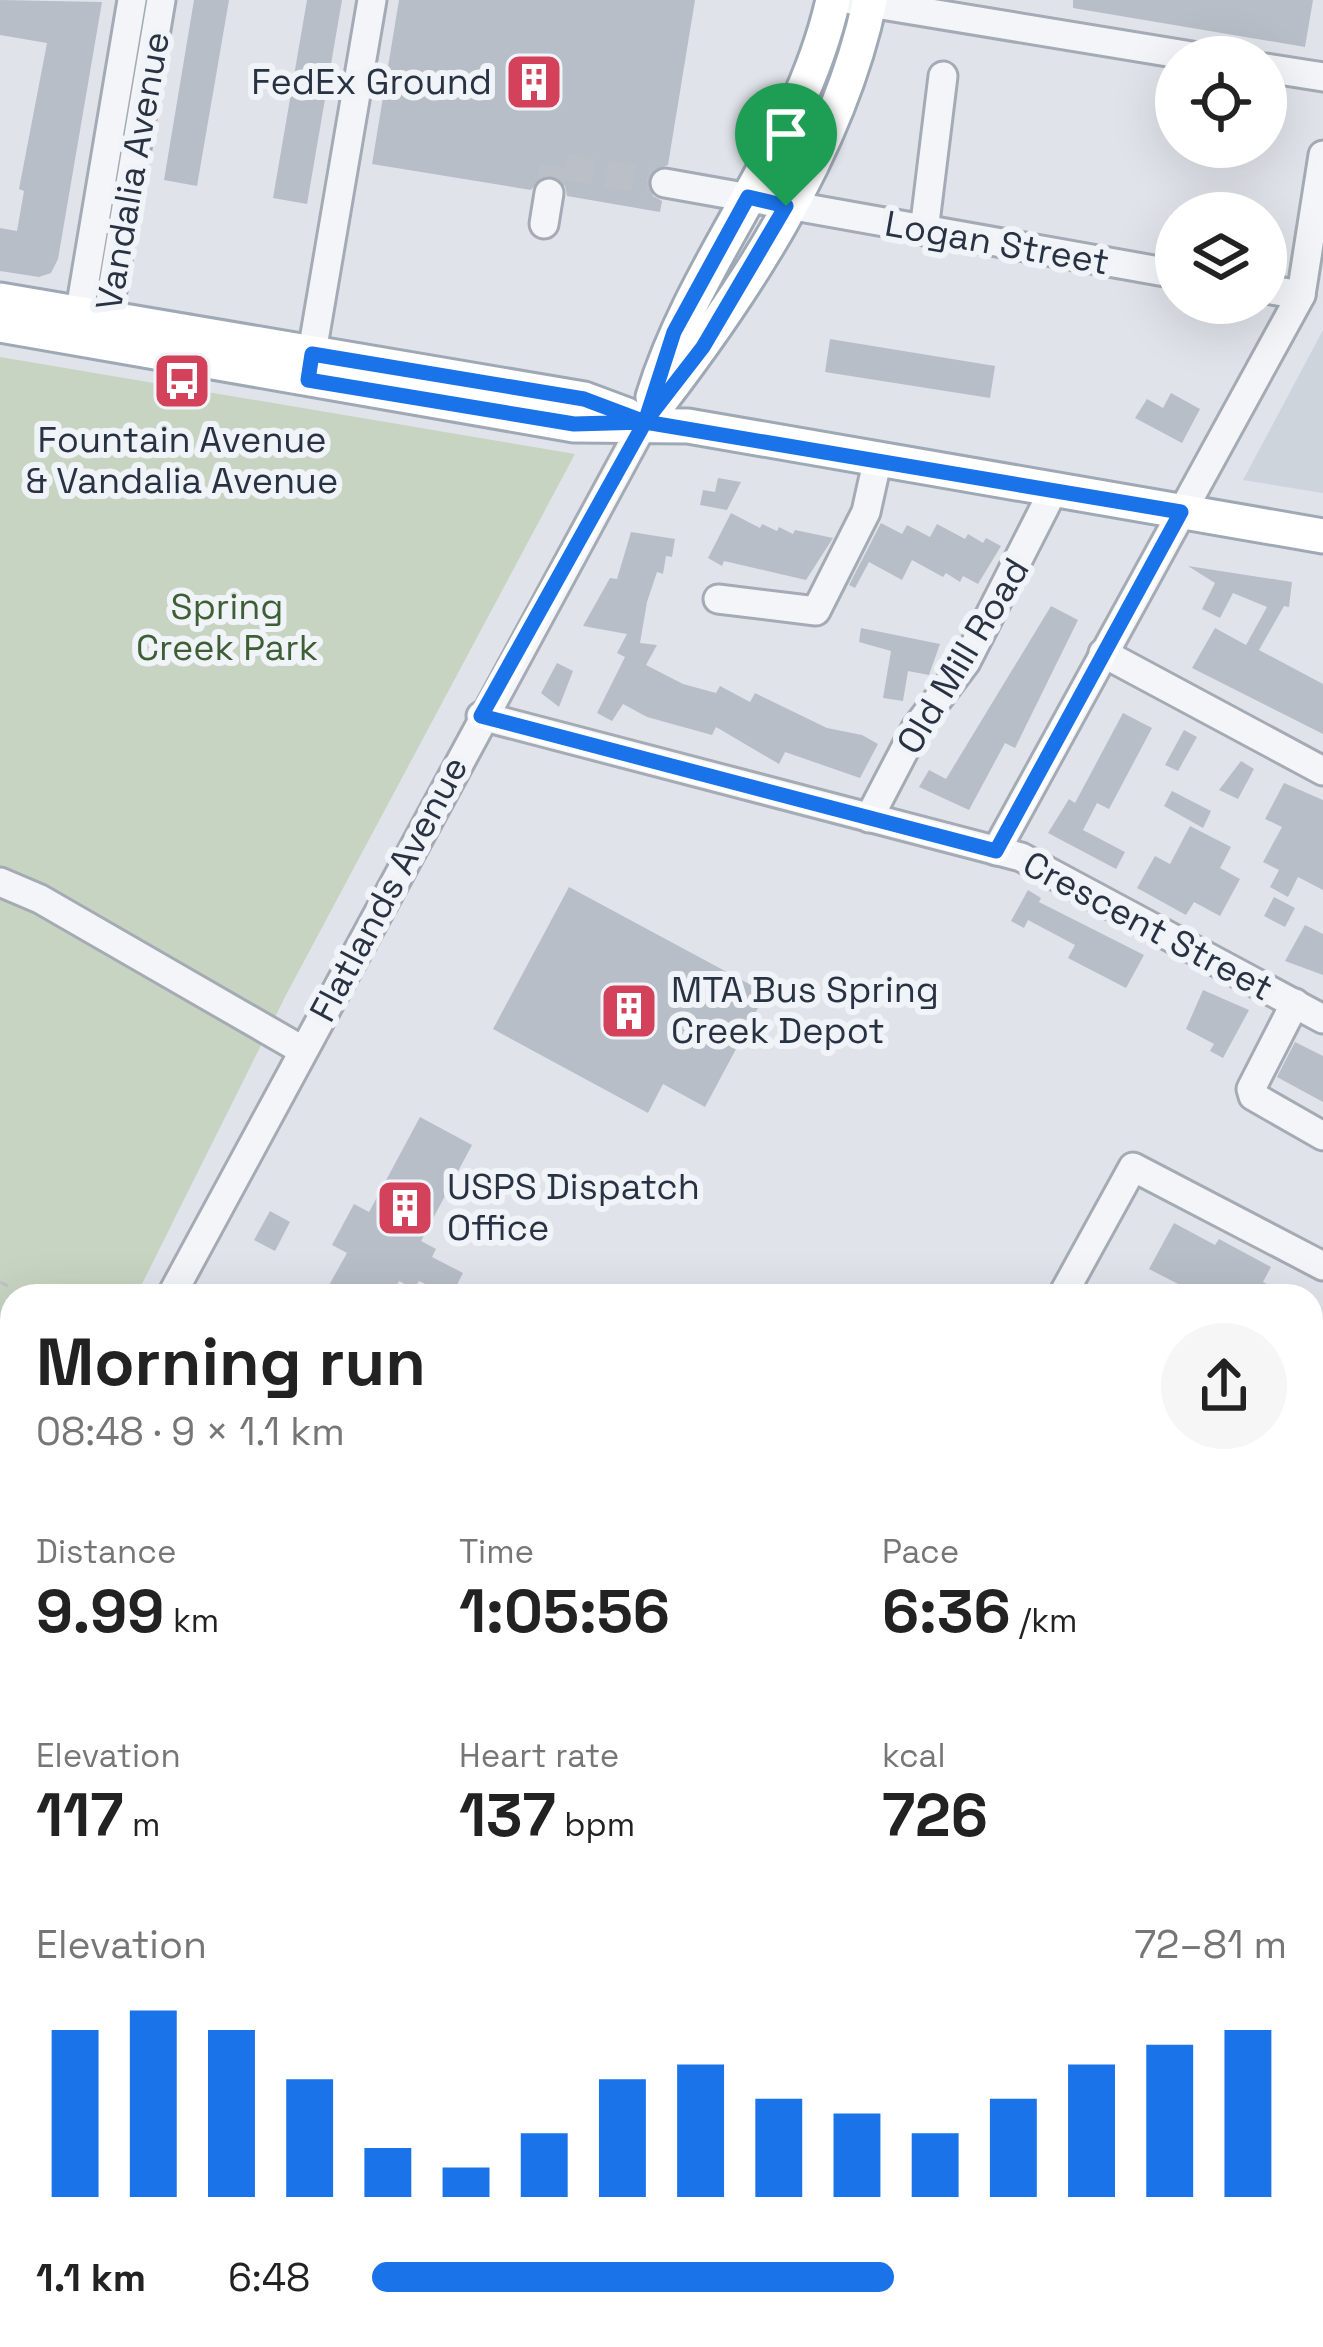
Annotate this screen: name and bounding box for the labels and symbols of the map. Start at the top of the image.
street label: Vandalia Avenue [86,28,180,314]
building icon: FedEx Ground [503,51,565,113]
place label: FedEx Ground [251,59,492,105]
pin [735,83,837,206]
street label: Logan Street [881,201,1113,285]
bus stop icon: Fountain Avenue & Vandalia Avenue [151,350,213,412]
place label: Fountain Avenue & Vandalia Avenue [26,417,338,504]
street label: Old Mill Road [886,550,1040,762]
park label: Spring Creek Park [136,584,318,671]
street label: Flatlands Avenue [300,748,478,1030]
street label: Crescent Street [1015,841,1281,1011]
place label: MTA Bus Spring Creek Depot [671,967,939,1054]
building icon: MTA Bus Spring Creek Depot [598,980,660,1042]
place label: USPS Dispatch Office [447,1164,700,1251]
building icon: USPS Dispatch Office [374,1177,436,1239]

